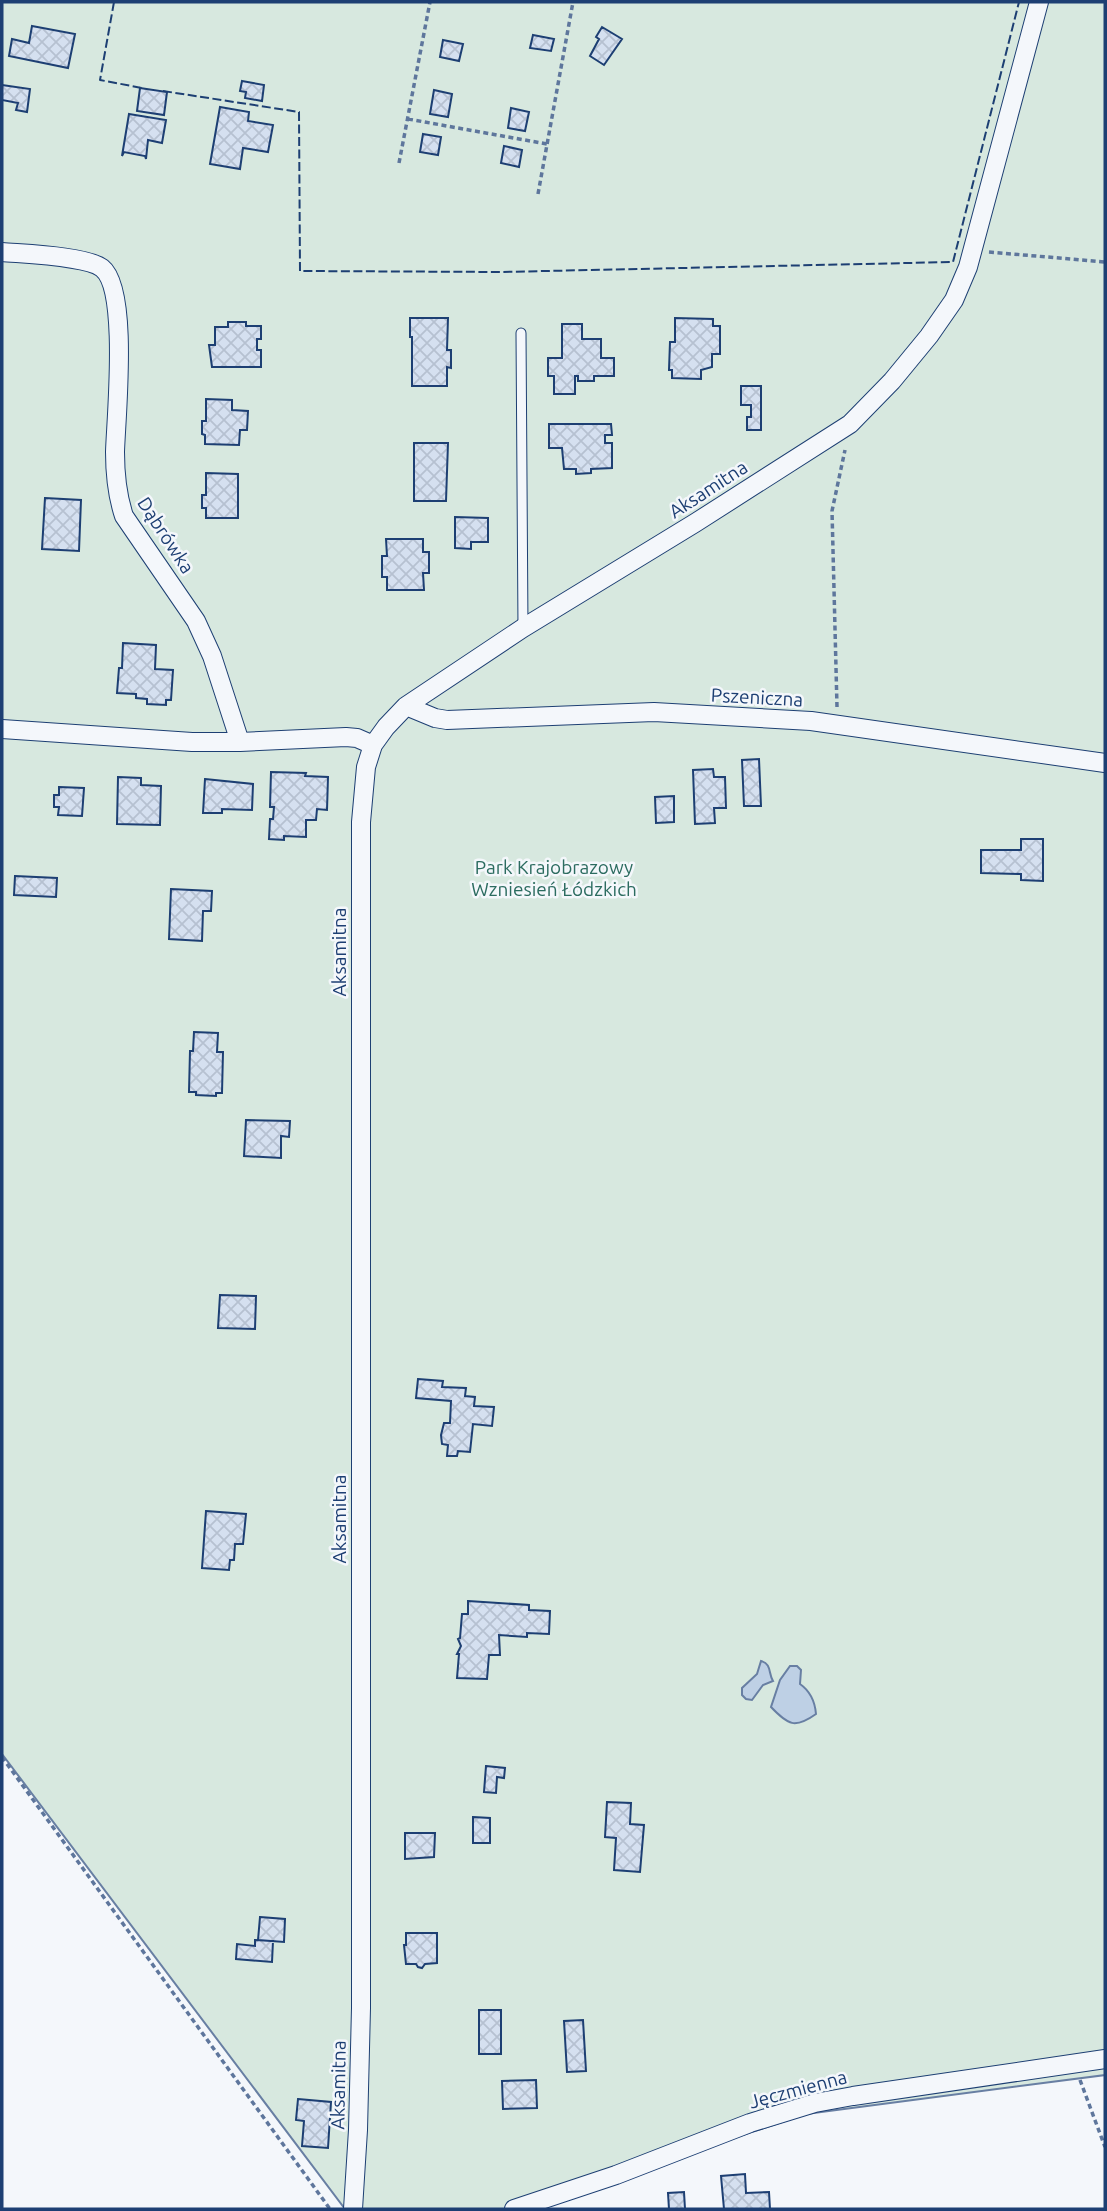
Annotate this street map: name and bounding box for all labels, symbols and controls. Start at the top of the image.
street label: Aksamitna [665,456,751,522]
street label: Dąbrówka [133,493,199,577]
street label: Pszeniczna [710,684,804,710]
park label: Park Krajobrazowy Wzniesień Łódzkich [471,856,637,900]
street label: Aksamitna [328,907,350,997]
street label: Aksamitna [328,1474,350,1564]
street label: Aksamitna [326,2040,350,2130]
street label: Jęczmienna [747,2065,849,2113]

